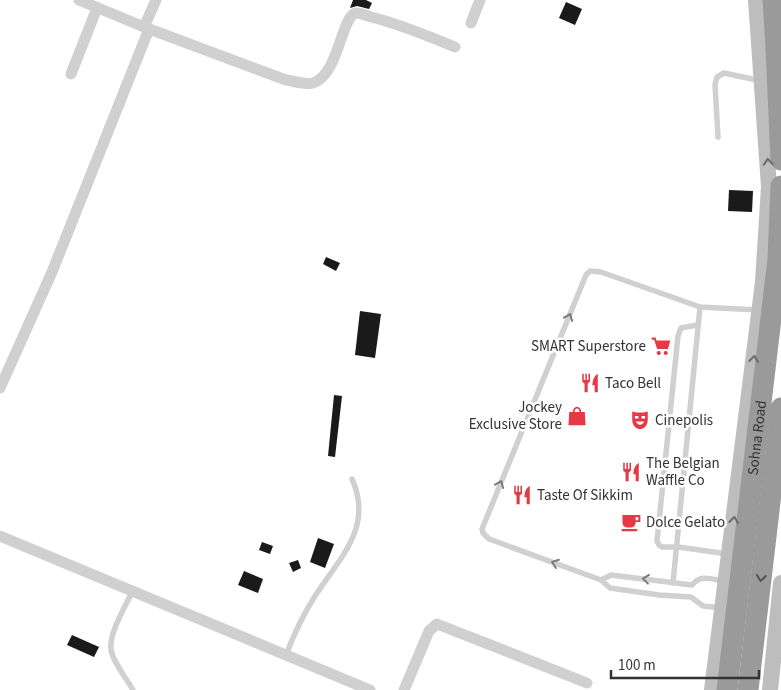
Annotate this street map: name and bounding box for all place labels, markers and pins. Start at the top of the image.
supermarket icon: SMART Superstore [650,335,672,357]
place label: SMART Superstore [531,336,646,357]
restaurant icon: Taco Bell [579,372,601,394]
place label: Taco Bell [605,373,661,394]
place label: Jockey Exclusive Store [469,397,562,435]
shop icon: Jockey Exclusive Store [566,405,588,427]
theatre icon: Cinepolis [629,409,651,431]
place label: Cinepolis [655,410,713,431]
place label: The Belgian Waffle Co [646,453,720,491]
restaurant icon: The Belgian Waffle Co [620,461,642,483]
restaurant icon: Taste Of Sikkim [511,484,533,506]
place label: Taste Of Sikkim [537,485,633,506]
cafe icon: Dolce Gelato [620,511,642,533]
place label: Dolce Gelato [646,512,725,533]

